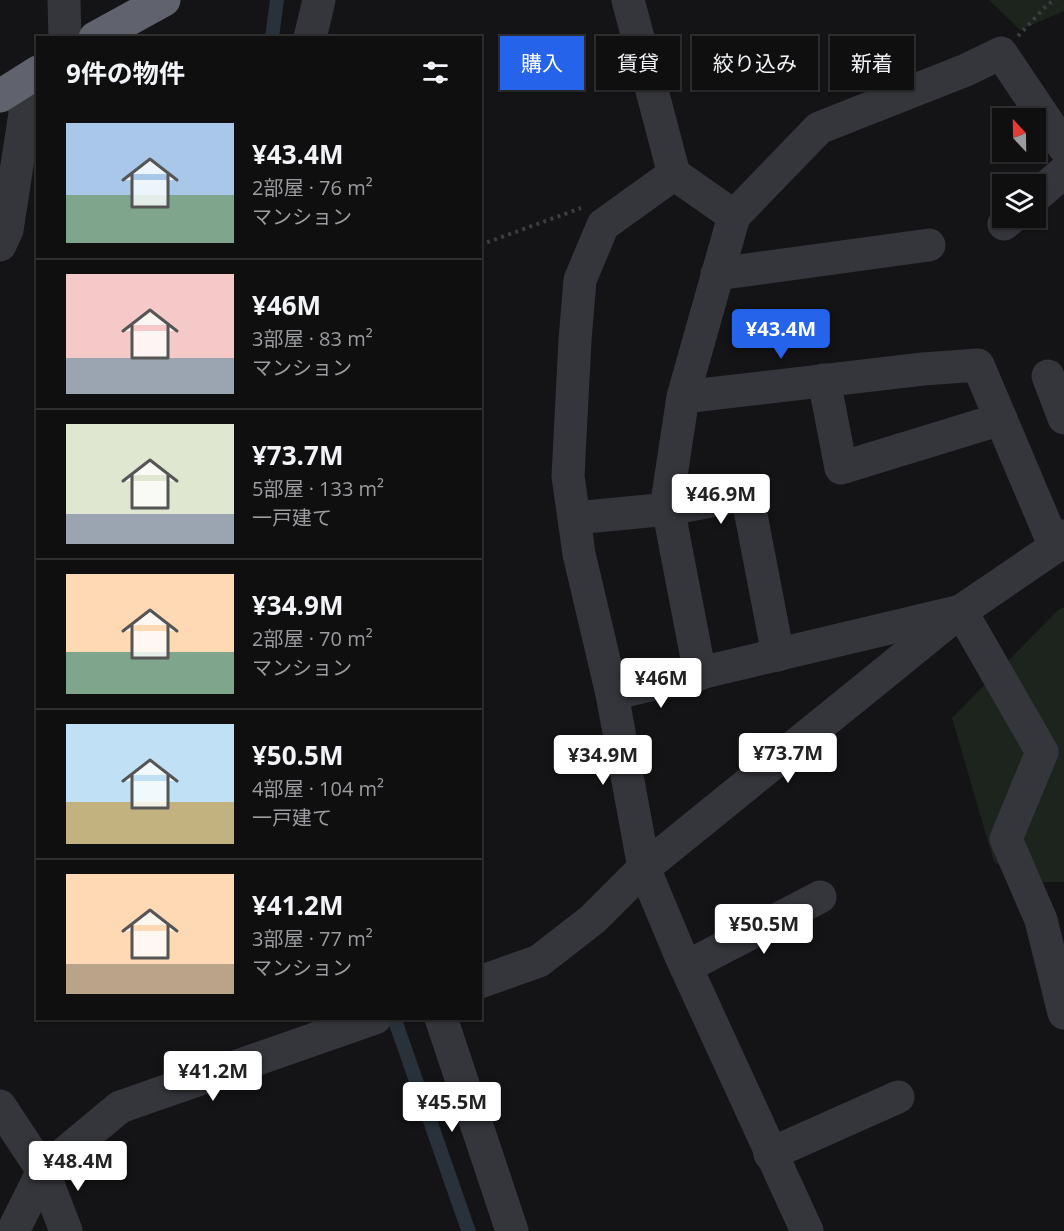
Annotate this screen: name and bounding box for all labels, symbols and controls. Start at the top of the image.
chip: 購入 [500,36,584,90]
chip: 賃貸 [596,36,680,90]
chip: 絞り込み [692,36,818,90]
chip: 新着 [830,36,914,90]
text: 9件の物件 [66,55,185,91]
icon: filters [419,56,452,89]
north arrow [992,108,1046,162]
map controls [992,108,1046,228]
text: ¥43.4M [252,136,343,172]
icon: home [114,147,186,219]
text: 2部屋 · 76 m² [252,174,373,201]
button: layers [992,174,1046,228]
text: マンション [252,203,352,230]
text: ¥46M [252,287,321,323]
icon: home [114,298,186,370]
pin: ¥43.4M [732,309,830,360]
text: ¥43.4M [746,315,816,342]
text: 3部屋 · 83 m² [252,325,373,352]
text: マンション [252,354,352,381]
text: ¥73.7M [252,437,343,473]
icon: home [114,448,186,520]
pin: ¥46.9M [672,474,770,525]
text: 5部屋 · 133 m² [252,475,384,502]
text: ¥46.9M [686,480,756,507]
text: 一戸建て [252,504,332,531]
text: ¥34.9M [252,587,343,623]
icon: home [114,598,186,670]
text: 2部屋 · 70 m² [252,625,373,652]
text: マンション [252,654,352,681]
pin: ¥46M [625,658,697,709]
text: ¥46M [634,664,688,691]
pin: ¥73.7M [739,733,837,784]
pin: ¥34.9M [554,735,652,786]
text: ¥50.5M [252,737,343,773]
text: ¥73.7M [753,739,823,766]
text: ¥34.9M [568,741,638,768]
icon: home [114,748,186,820]
text: 4部屋 · 104 m² [252,775,384,802]
text: 一戸建て [252,804,332,831]
text: ¥41.2M [252,887,343,923]
icon: home [114,898,186,970]
pin: ¥50.5M [715,904,813,955]
text: ¥50.5M [729,910,799,937]
text: 3部屋 · 77 m² [252,925,373,952]
text: マンション [252,954,352,981]
pin: ¥41.2M [164,1051,262,1102]
text: ¥41.2M [178,1057,248,1084]
pin: ¥45.5M [403,1082,501,1133]
text: ¥45.5M [417,1088,487,1115]
pin: ¥48.4M [29,1141,127,1192]
text: ¥48.4M [43,1147,113,1174]

